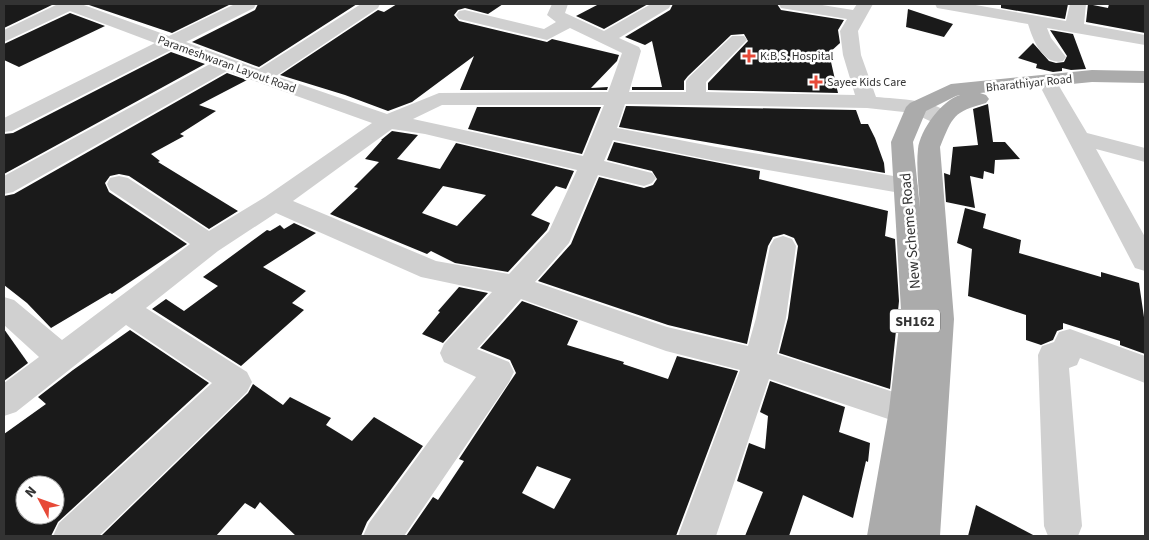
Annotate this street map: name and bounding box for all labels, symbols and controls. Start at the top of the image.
street label: Parameshwaran Layout Road [155,32,298,97]
place label: K.B.S. Hospital [760,48,834,65]
marker: K.B.S. Hospital [742,49,756,63]
street label: Bharathiyar Road [985,71,1073,96]
place label: Sayee Kids Care [827,74,906,91]
marker: Sayee Kids Care [809,75,823,89]
street label: New Scheme Road [895,172,926,290]
road number: SH162 [890,310,940,332]
north arrow [15,475,65,525]
text: N [20,482,42,502]

